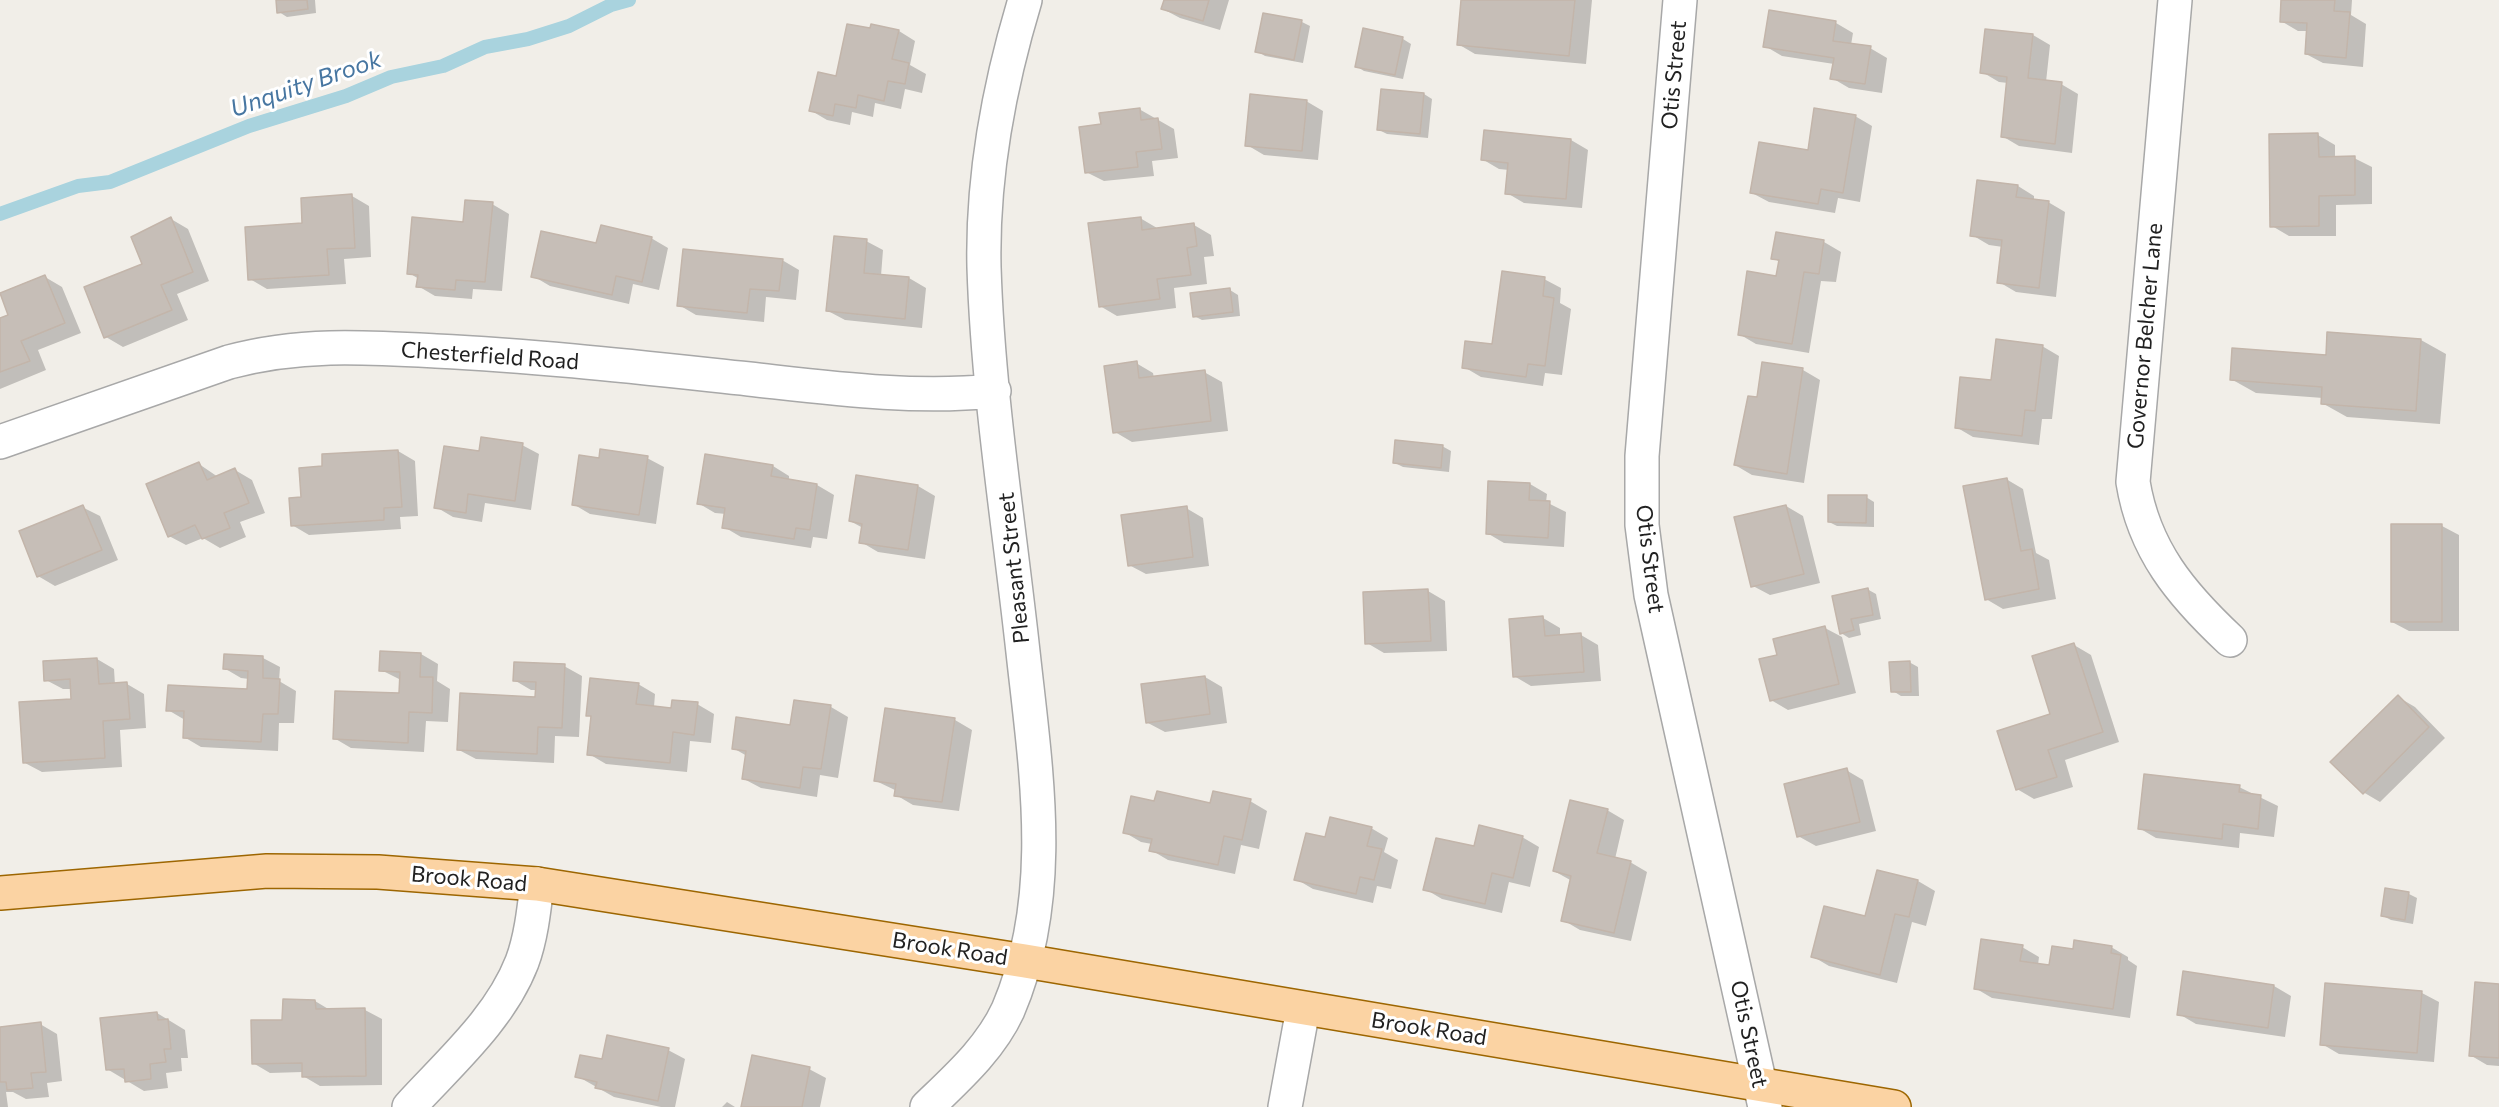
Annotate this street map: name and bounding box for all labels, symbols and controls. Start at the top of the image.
street label: Otis Street [1656,20,1692,130]
water label: Unquity Brook [227,45,385,123]
street label: Governor Belcher Lane [2122,222,2168,450]
street label: Chesterfield Road [400,337,580,375]
street label: Pleasant Street [993,491,1035,645]
street label: Otis Street [1630,503,1670,615]
street label: Brook Road [410,861,528,897]
street label: Brook Road [890,927,1010,971]
street label: Otis Street [1725,978,1773,1090]
street label: Brook Road [1369,1007,1489,1051]

